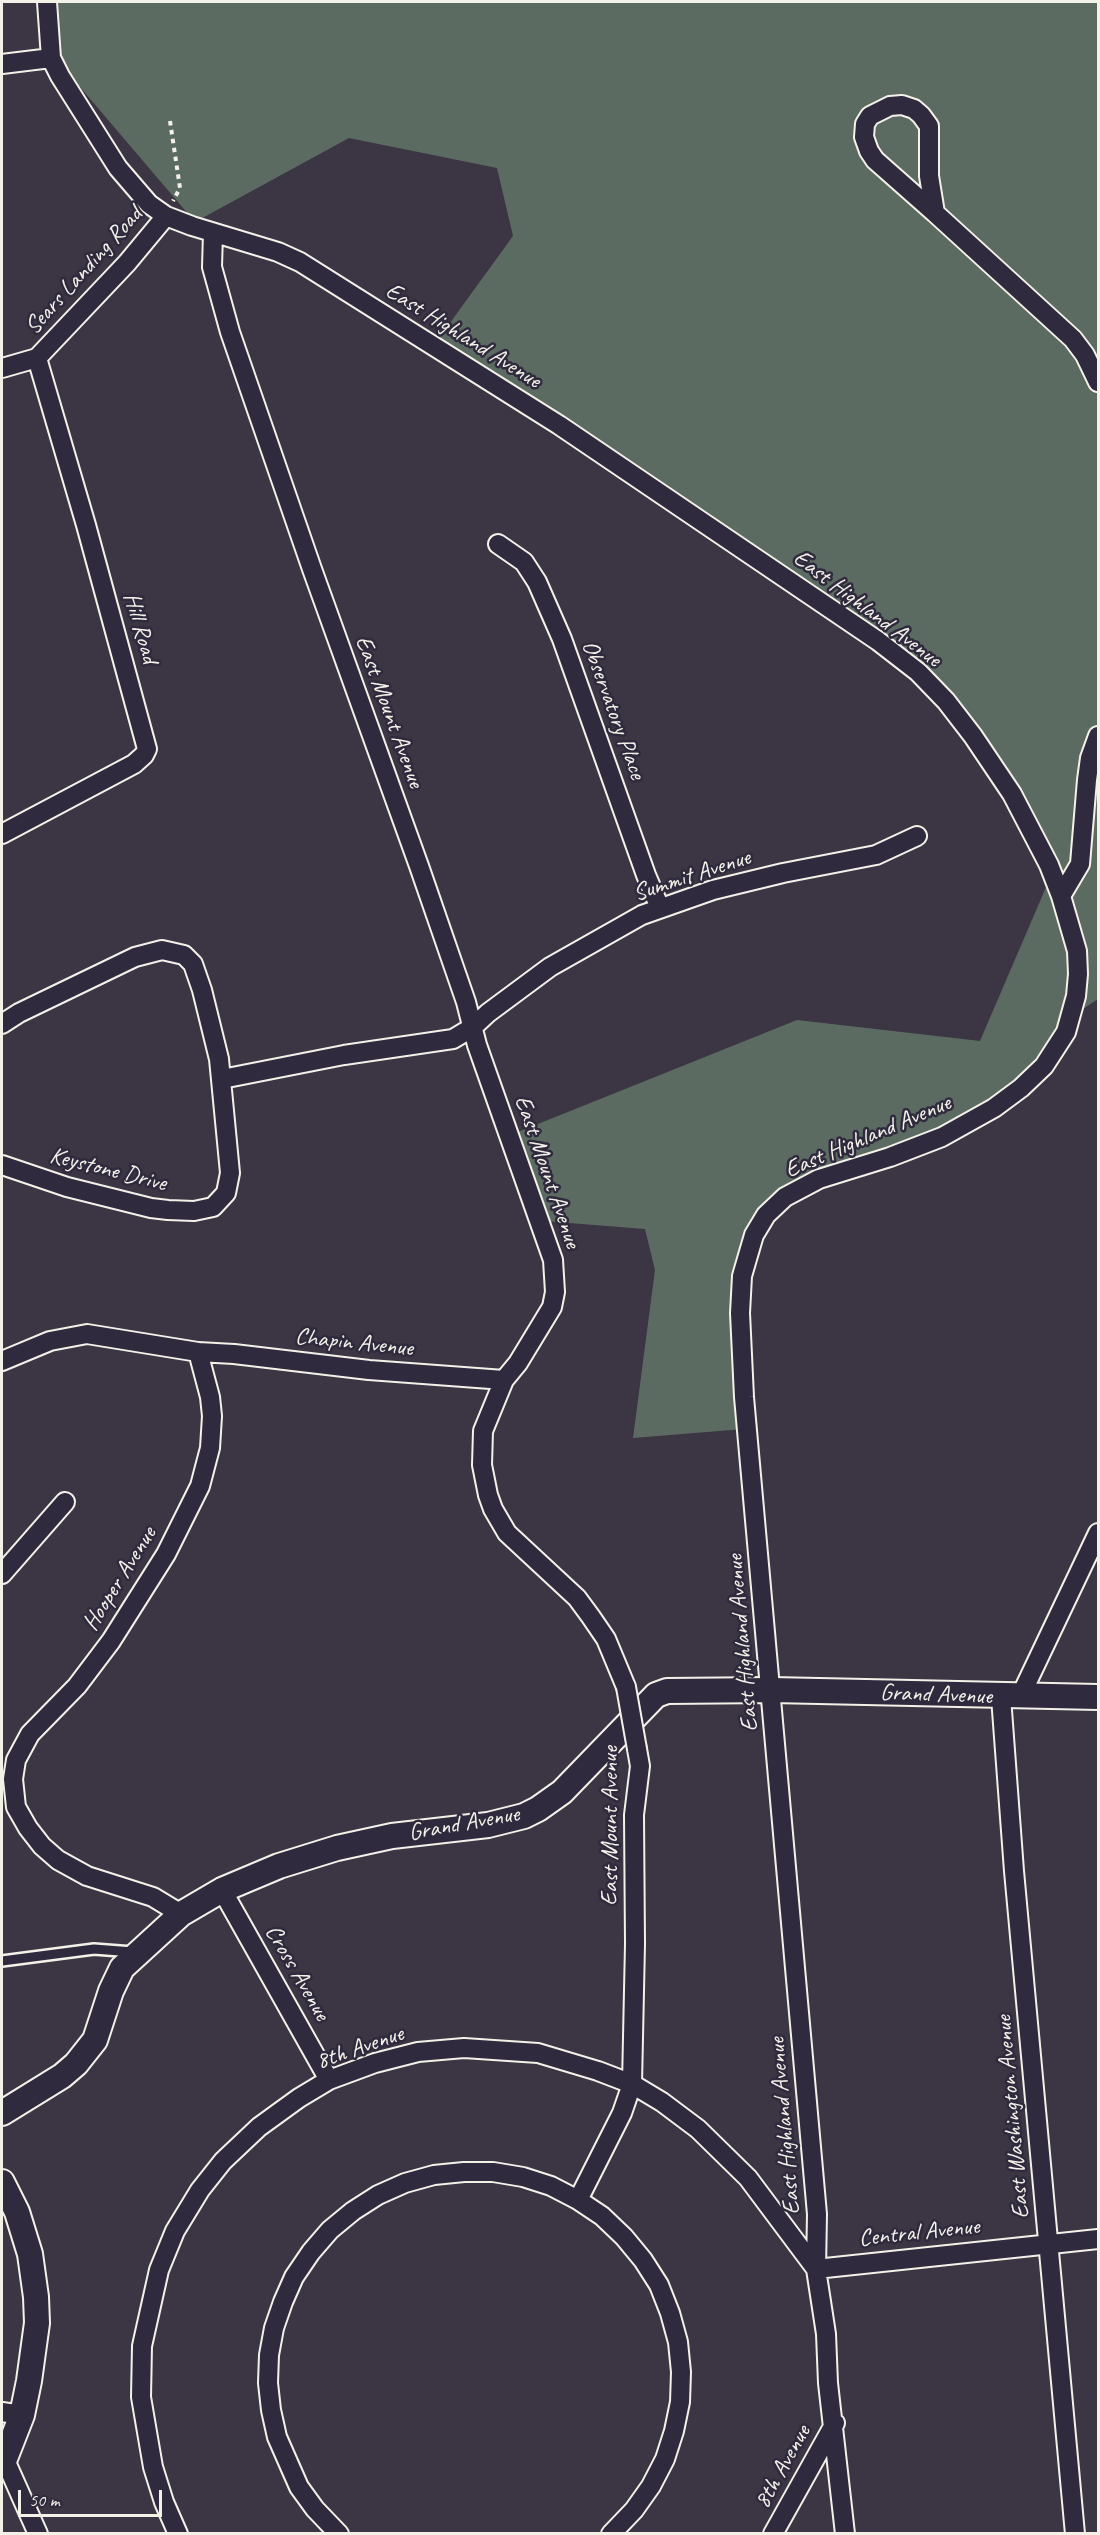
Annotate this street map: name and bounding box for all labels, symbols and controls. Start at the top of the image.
street label: Sears Landing Road [19,201,149,341]
street label: East Highland Avenue [380,277,546,395]
street label: East Highland Avenue [787,544,947,674]
street label: Hill Road [116,589,164,667]
street label: East Mount Avenue [348,632,430,792]
street label: Observatory Place [575,637,651,783]
street label: Summit Avenue [630,844,754,908]
street label: East Highland Avenue [781,1089,955,1185]
street label: East Mount Avenue [507,1092,587,1252]
street label: Keystone Drive [47,1142,169,1198]
street label: Chapin Avenue [294,1322,414,1364]
street label: Hooper Avenue [77,1522,163,1636]
street label: East Highland Avenue [721,1553,765,1733]
street label: Grand Avenue [880,1679,992,1711]
street label: East Mount Avenue [597,1746,625,1906]
street label: Grand Avenue [406,1800,522,1848]
street label: Cross Avenue [258,1920,336,2026]
street label: East Washington Avenue [990,2014,1036,2220]
street label: 8th Avenue [312,2020,408,2076]
street label: East Highland Avenue [763,2036,807,2216]
street label: Central Avenue [857,2212,981,2254]
street label: 8th Avenue [748,2420,818,2514]
scale bar [21,2478,165,2516]
text: 50 m [29,2489,60,2511]

